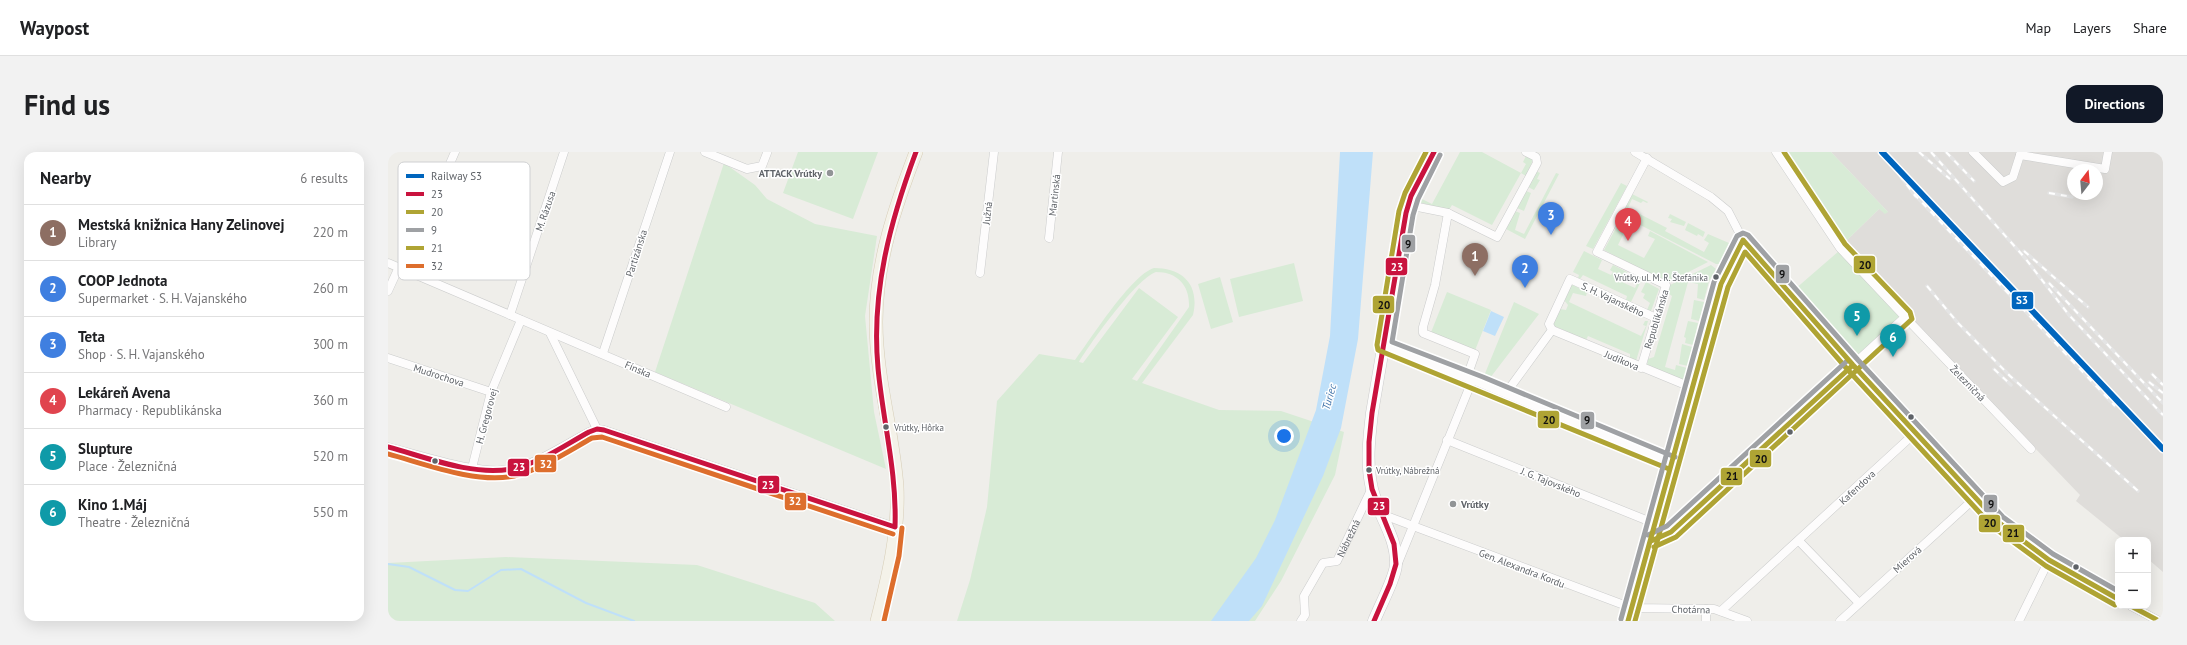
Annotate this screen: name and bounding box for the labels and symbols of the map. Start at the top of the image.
legend [398,162,530,280]
north arrow [2067,164,2103,200]
place label: ATTACK Vrútky [759,167,822,180]
marker: ATTACK Vrútky [825,168,835,178]
text: Railway S3 [431,169,482,183]
street label: Martinská [1046,173,1063,217]
text: 23 [431,187,443,201]
street label: M. Rázusa [533,189,558,233]
street label: Južná [980,201,995,226]
pin: 3 [1538,202,1564,235]
text: 20 [431,205,443,219]
pin: 4 [1615,208,1641,241]
text: 9 [431,223,437,237]
street label: Partizánska [623,228,650,278]
line badge: 9 [1401,234,1416,253]
text: 9 [1405,237,1411,251]
text: 21 [431,241,443,255]
pin: 1 [1462,243,1488,276]
pin: 2 [1512,255,1538,288]
line badge: 20 [1853,255,1876,274]
line badge: 23 [1385,257,1408,276]
text: 20 [1859,258,1871,272]
text: 32 [431,259,443,273]
text: 23 [1391,260,1403,274]
line badge: 9 [1775,264,1790,284]
text: 9 [1779,267,1785,281]
place label: Vrútky, ul. M. R. Štefánika [1613,272,1708,283]
marker: Vrútky, ul. M. R. Štefánika [1711,272,1721,282]
street label: S. H. Vajanského [1579,279,1646,320]
street label: Republikánska [1641,288,1672,350]
line badge: S3 [2011,291,2034,310]
text: S3 [2016,293,2028,307]
line badge: 20 [1372,295,1395,314]
text: 20 [1378,298,1390,312]
pin: 5 [1844,303,1870,336]
pin: 6 [1880,324,1906,357]
street label: Judíkova [1602,347,1641,373]
street label: Fínska [623,358,653,381]
street label: Mudrochova [412,361,466,390]
street label: Železničná [1947,362,1988,404]
water label: Turiec [1319,382,1339,412]
street label: H. Gregorovej [473,387,500,445]
line badge: 20 [1537,410,1560,429]
line badge: 9 [1580,411,1595,430]
unlabelled marker [1906,412,1916,422]
text: 20 [1543,413,1555,427]
text: 9 [1584,413,1590,427]
marker: Vrútky, Hôrka [881,422,891,432]
place label: Vrútky, Hôrka [893,422,944,433]
your location [1274,426,1294,446]
unlabelled marker [1785,427,1795,437]
line badge: 20 [1749,449,1772,468]
text: 20 [1755,452,1767,466]
line badge: 32 [534,454,557,473]
unlabelled marker [430,456,440,466]
text: 32 [540,457,552,471]
line badge: 23 [507,458,530,477]
text: 23 [513,460,525,474]
street label: J. G. Tajovského [1518,464,1583,500]
marker: Vrútky, Nábrežná [1364,465,1374,475]
place label: Vrútky, Nábrežná [1375,465,1439,476]
line badge: 21 [1720,467,1743,486]
street label: Kafendova [1837,467,1878,507]
text: 21 [1726,469,1738,483]
line badge: 23 [757,475,780,494]
text: 23 [762,478,774,492]
line badge: 32 [784,492,807,511]
text: 32 [789,494,801,508]
line badge: 9 [1983,494,1998,513]
line badge: 23 [1367,497,1390,516]
text: 9 [1988,497,1994,511]
place label: Vrútky [1460,498,1489,511]
text: 23 [1373,499,1385,513]
marker: Vrútky [1448,499,1458,509]
line badge: 20 [1978,514,2001,533]
text: 20 [1984,516,1996,530]
street label: Nábrežná [1334,517,1363,559]
line badge: 21 [2002,524,2025,543]
text: 21 [2007,526,2019,540]
street label: Mierová [1890,543,1924,576]
street label: Gen. Alexandra Kordu [1477,546,1567,591]
unlabelled marker [2071,562,2081,572]
street label: Chotárna [1672,603,1710,616]

